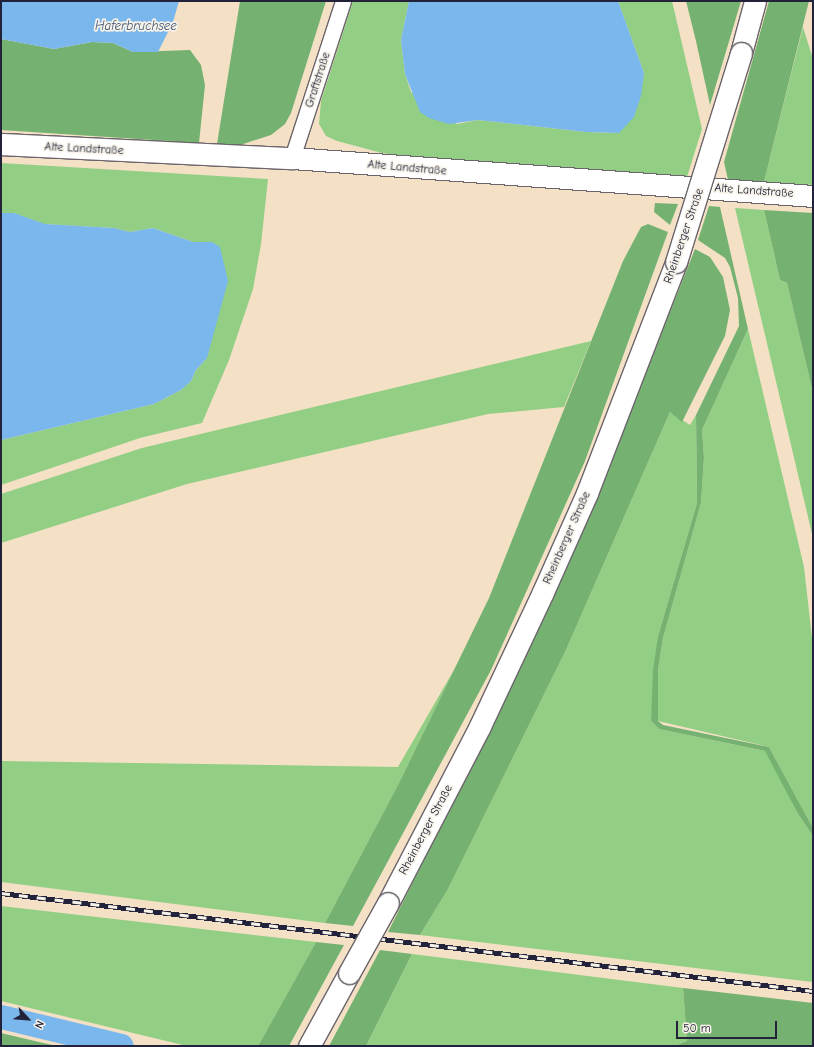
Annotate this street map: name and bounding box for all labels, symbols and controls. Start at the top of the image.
water label: Haferbruchsee [95,18,177,34]
street label: Graftstraße [302,50,334,110]
street label: Alte Landstraße [44,140,124,158]
street label: Alte Landstraße [367,157,447,179]
street label: Alte Landstraße [714,181,794,201]
street label: Rheinberger Straße [661,186,707,286]
street label: Rheinberger Straße [540,489,594,587]
street label: Rheinberger Straße [396,782,456,878]
north arrow [8,999,48,1039]
scale bar [678,1013,779,1039]
text: N [32,1018,47,1031]
text: 50 m [683,1021,711,1035]

